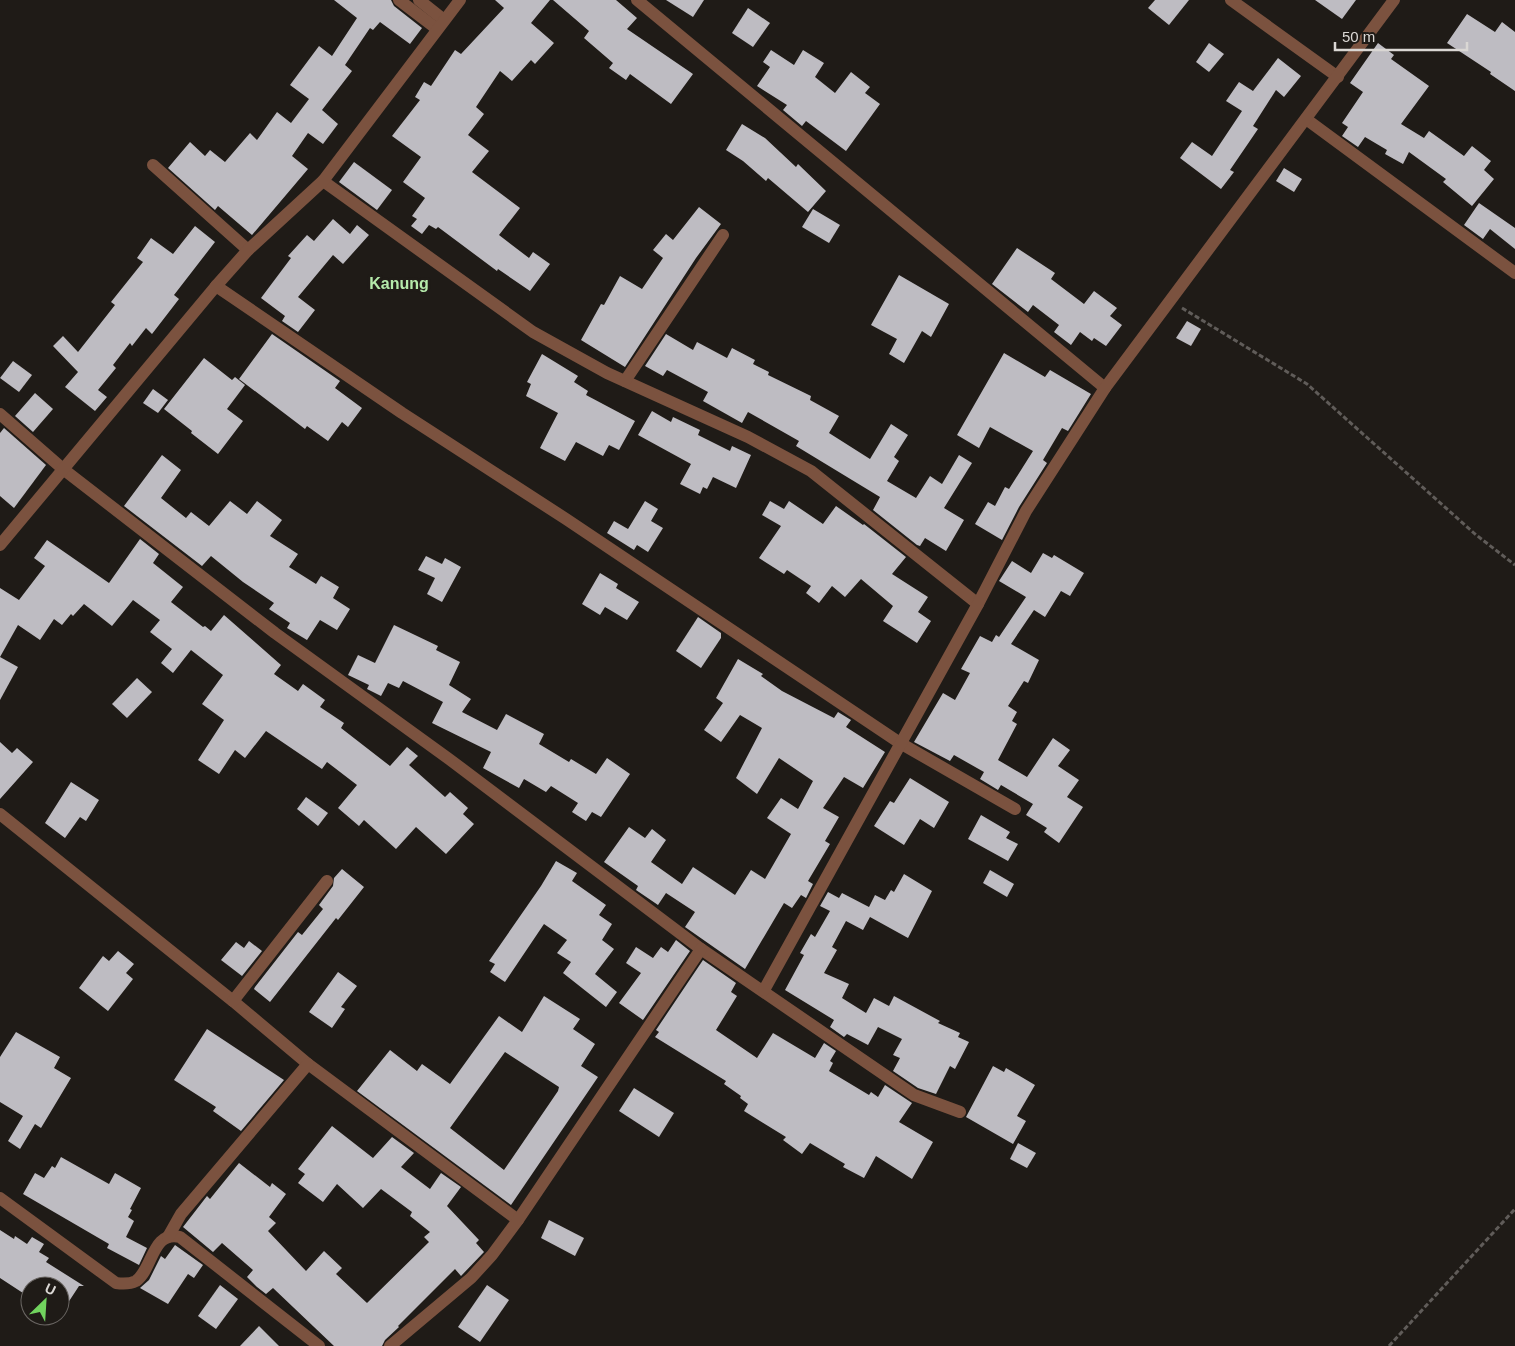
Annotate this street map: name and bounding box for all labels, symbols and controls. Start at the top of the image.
scale bar [1335,20,1468,52]
text: 50 m [1342,28,1375,45]
district label: Kanung [369,275,429,292]
north arrow [20,1276,70,1326]
text: U [43,1280,58,1299]

